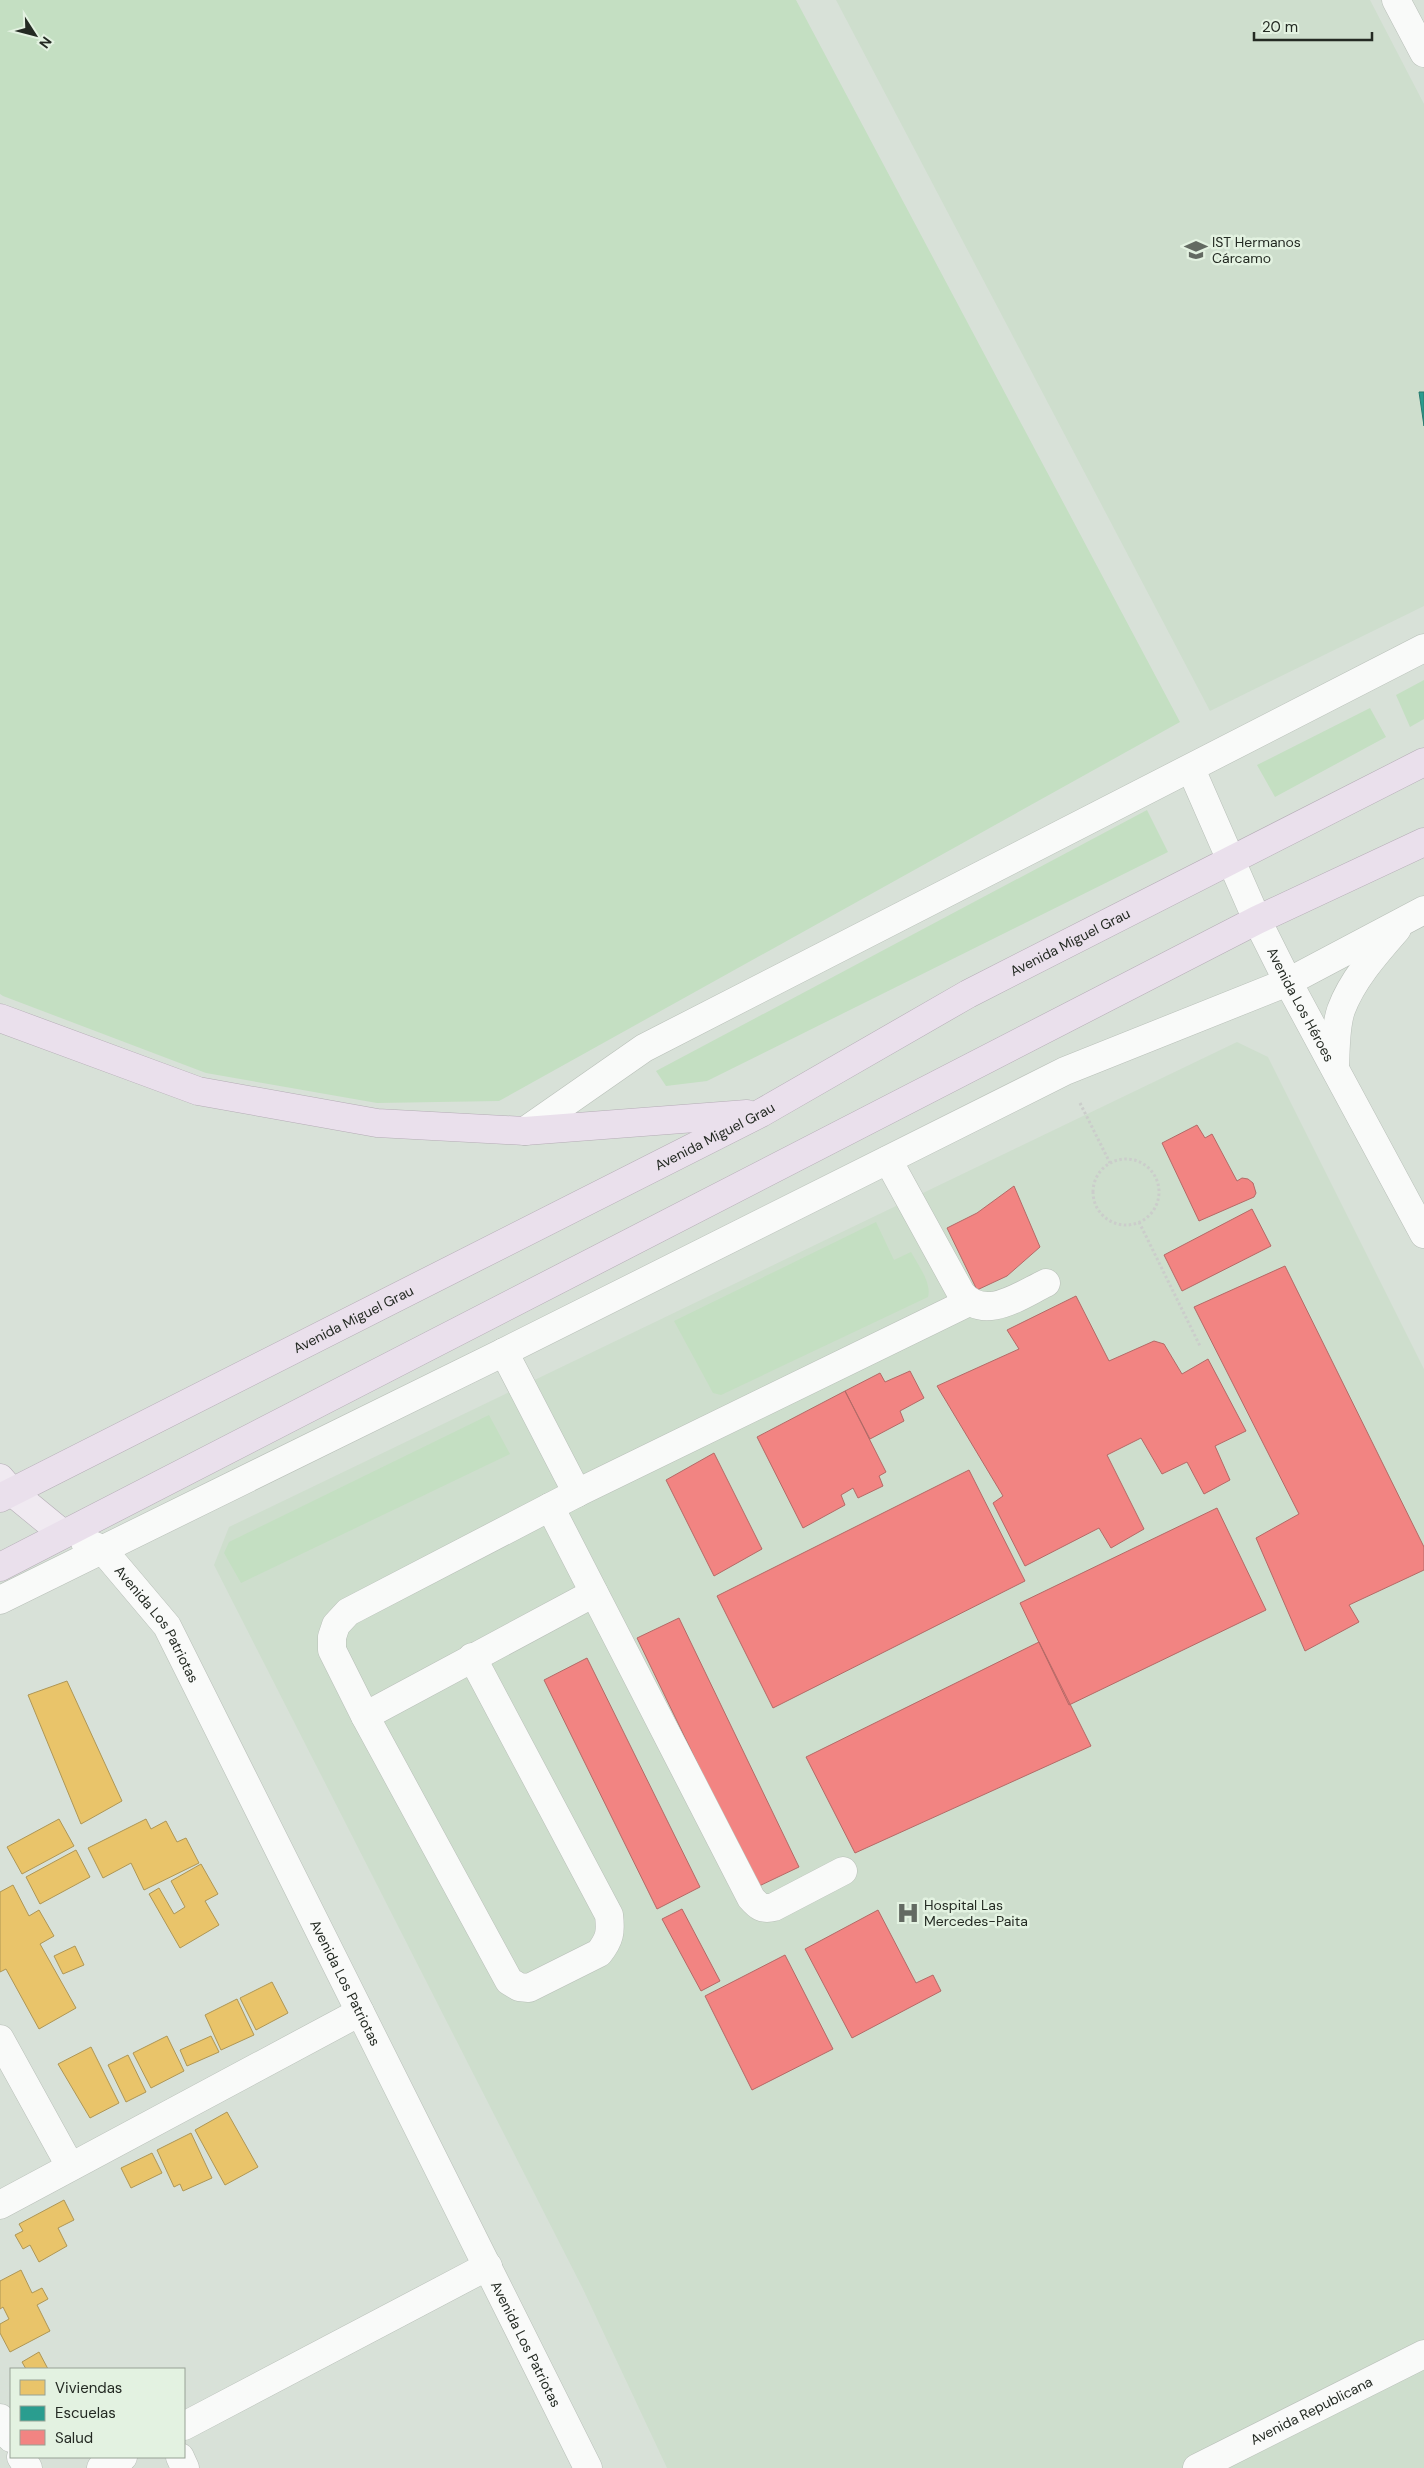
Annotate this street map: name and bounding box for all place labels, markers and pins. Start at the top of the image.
place label: IST Hermanos Cárcamo [1212,233,1301,267]
school or university icon: IST Hermanos Cárcamo [1183,237,1209,263]
place label: Hospital Las Mercedes-Paita [924,1896,1028,1930]
hospital icon: Hospital Las Mercedes-Paita [895,1900,921,1926]

